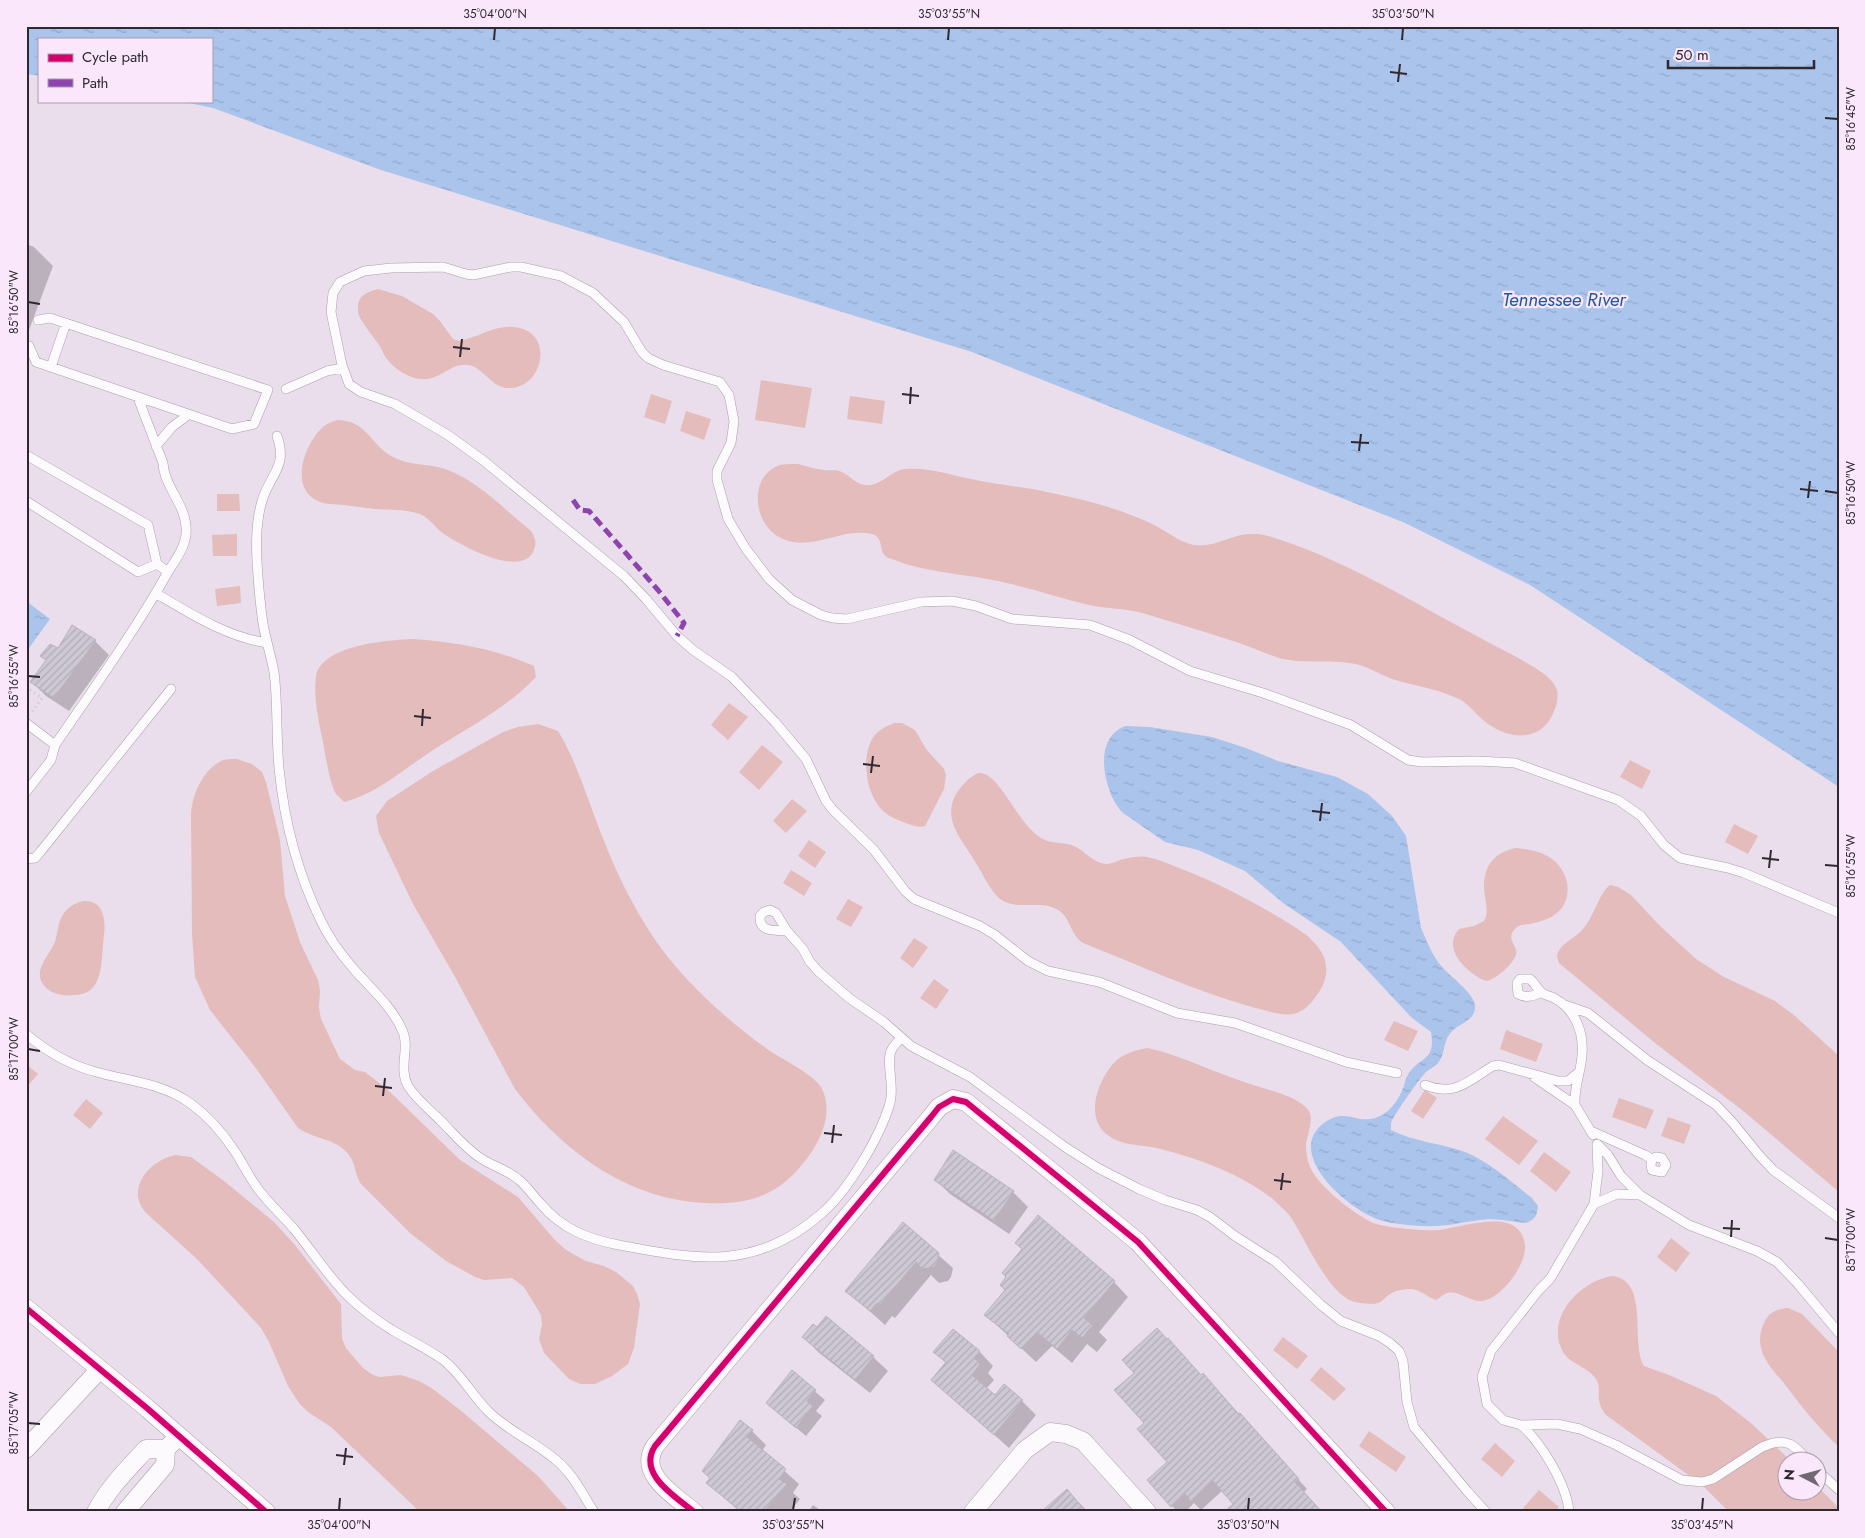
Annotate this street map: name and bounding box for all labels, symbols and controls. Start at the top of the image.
text: 35°04'00"N [463,5,527,23]
text: 35°03'55"N [918,5,980,23]
text: 35°03'50"N [1372,5,1434,23]
legend [38,38,212,102]
scale bar [1668,38,1814,70]
text: 50 m [1675,44,1709,66]
text: Cycle path [82,46,149,68]
text: Path [82,72,108,94]
text: 85°16'45"W [1842,87,1860,151]
text: 85°16'50"W [5,270,23,334]
water label: Tennessee River [1502,286,1627,313]
text: 85°16'50"W [1842,461,1860,525]
text: 85°16'55"W [5,644,23,708]
text: 85°16'55"W [1842,834,1860,898]
text: 85°17'00"W [5,1017,23,1081]
text: 85°17'00"W [1842,1208,1860,1272]
text: 85°17'05"W [5,1391,23,1455]
north arrow [1778,1450,1828,1500]
text: N [1779,1468,1800,1481]
text: 35°04'00"N [307,1516,371,1534]
text: 35°03'55"N [762,1516,824,1534]
text: 35°03'50"N [1217,1516,1279,1534]
text: 35°03'45"N [1671,1516,1733,1534]

